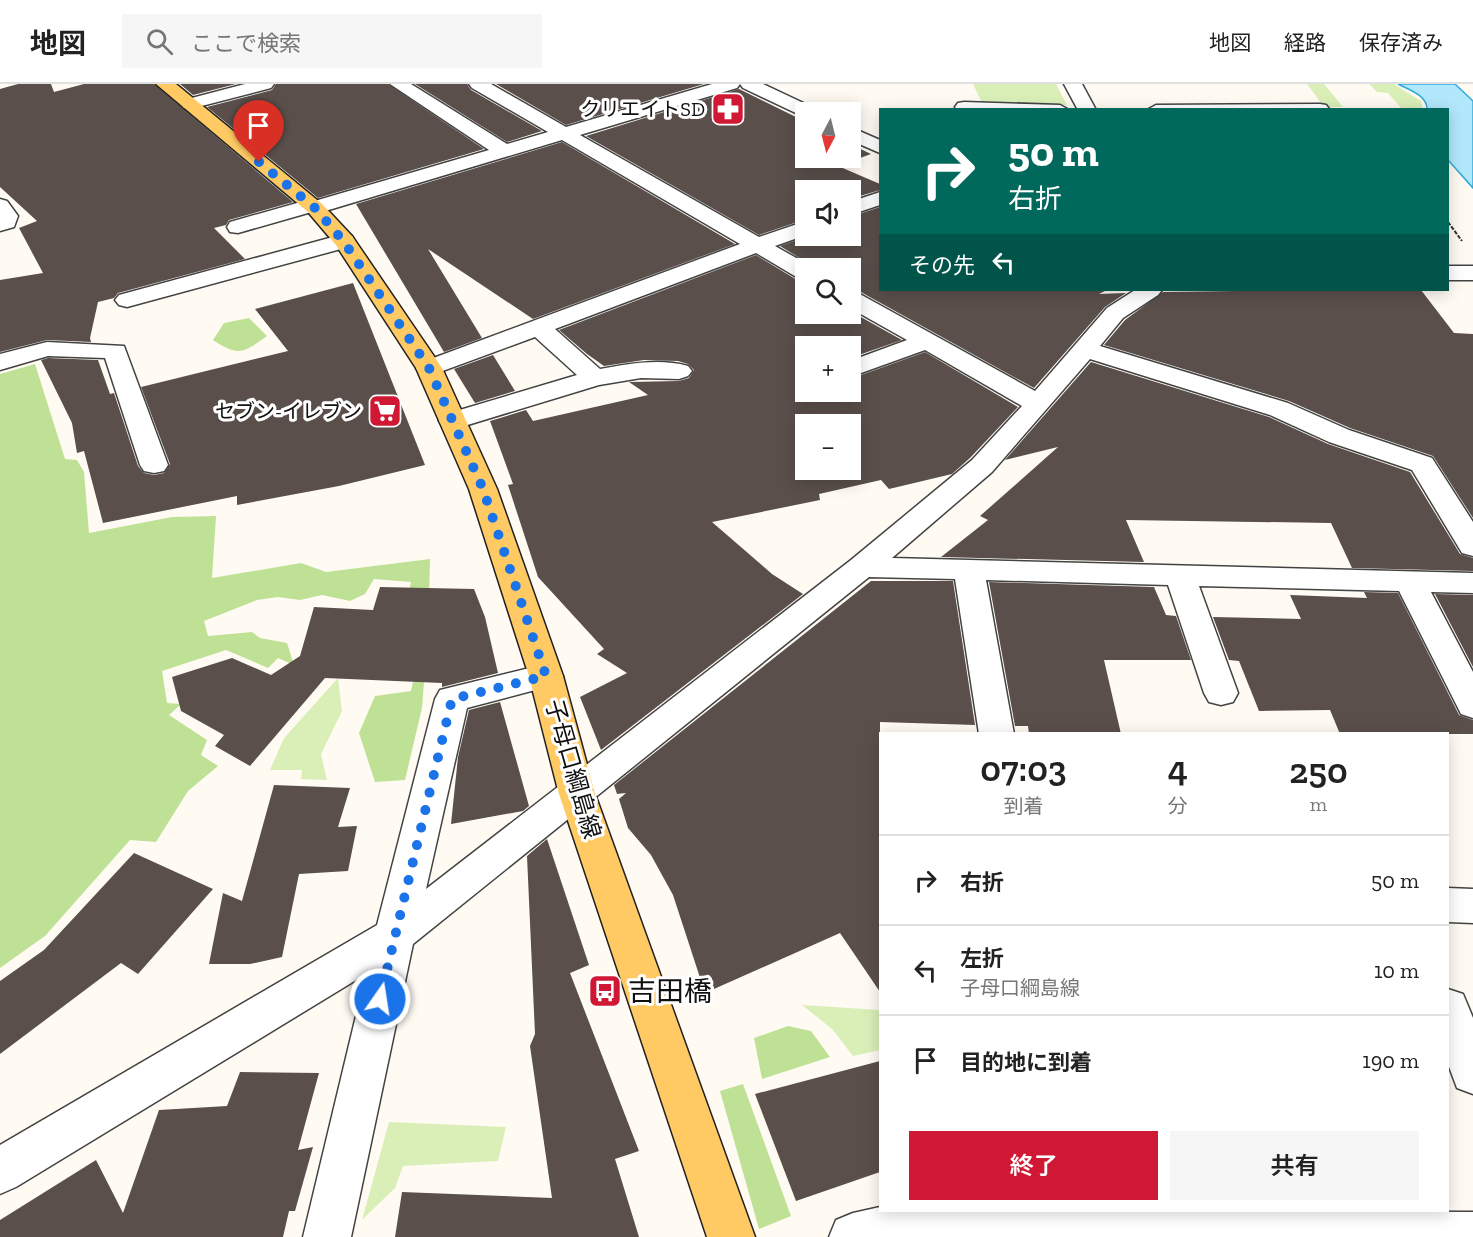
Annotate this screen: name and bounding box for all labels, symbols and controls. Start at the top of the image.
search box [122,14,542,68]
icon: search [143,25,176,58]
text: 地図 [30,27,86,60]
text: ここで検索 [191,30,301,57]
text: 地図 [1209,30,1251,55]
text: 経路 [1284,30,1326,55]
text: 保存済み [1359,30,1443,55]
pharmacy icon: クリエイトSD [710,91,746,127]
place label: クリエイトSD [580,97,705,121]
pin [233,100,284,162]
north arrow [795,102,861,168]
map controls [795,102,861,480]
icon: arrive [242,109,275,142]
text: 50 m [1008,126,1099,177]
icon: right [909,132,987,210]
button: sound [795,180,861,246]
text: 右折 [1008,183,1062,215]
icon: left [987,246,1020,279]
text: その先 [909,252,975,279]
button: search [795,258,861,324]
button: + [795,336,861,402]
supermarket icon: セブン-イレブン [367,393,403,429]
place label: セブン-イレブン [215,399,362,423]
button: − [795,414,861,480]
street label: 子母口綱島線 [540,696,607,842]
text: 07:03 [980,747,1066,790]
text: 4 [1168,747,1188,790]
text: 250 [1289,749,1348,792]
text: m [1310,792,1327,816]
text: 到着 [1003,794,1043,818]
text: 分 [1168,794,1188,818]
icon: right [909,864,942,897]
text: 50 m [1371,867,1419,894]
text: 右折 [960,869,1004,896]
text: 左折 [960,945,1004,972]
icon: left [909,954,942,987]
text: 10 m [1374,957,1419,984]
position arrow [348,967,412,1031]
bus stop icon: 吉田橋 [587,973,623,1009]
place label: 吉田橋 [628,975,712,1008]
text: 子母口綱島線 [960,976,1080,1000]
icon: arrive [909,1044,942,1077]
text: 190 m [1362,1047,1419,1074]
text: 目的地に到着 [960,1049,1092,1076]
button: 終了 [909,1131,1158,1200]
button: 共有 [1170,1131,1419,1200]

